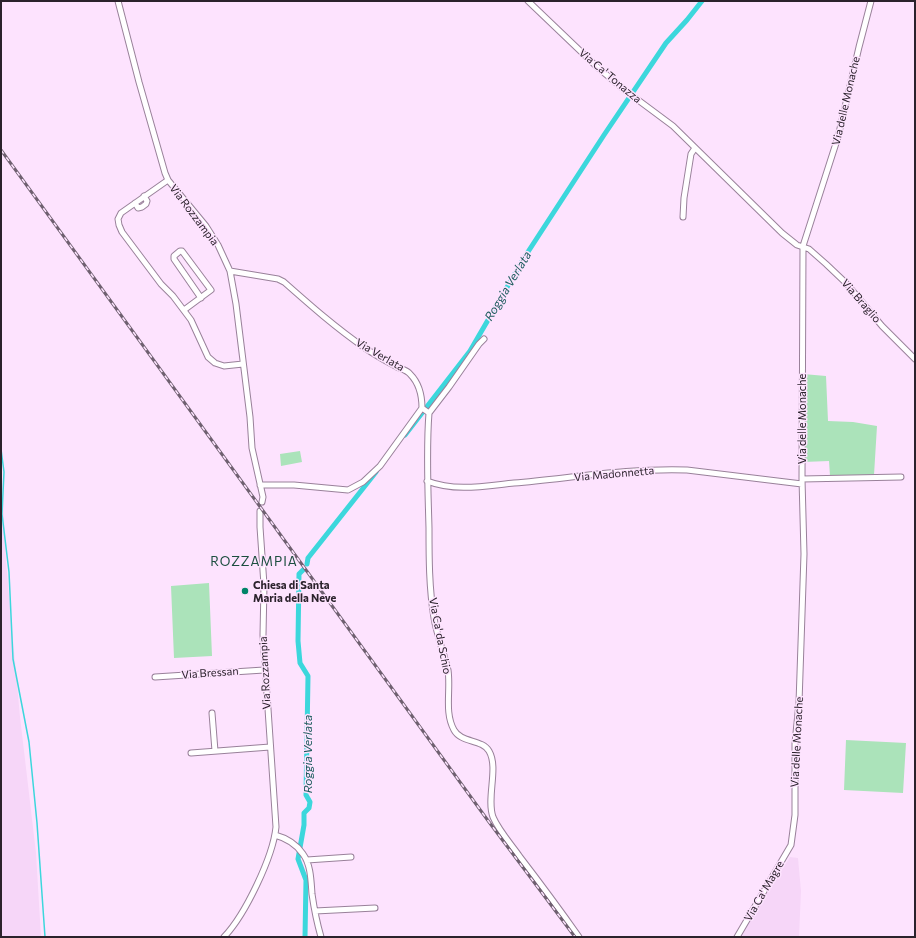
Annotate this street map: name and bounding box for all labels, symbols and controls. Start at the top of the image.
street label: Via Ca' Tonazza [576,46,644,106]
street label: Via delle Monache [829,55,863,147]
street label: Via Rozzampia [167,182,221,248]
water label: Roggia Verlata [482,249,534,323]
street label: Via Braglio [838,276,884,326]
street label: Via Verlata [353,336,407,374]
street label: Via delle Monache [795,374,809,464]
street label: Via Madonnetta [573,464,655,484]
district label: ROZZAMPIA [210,554,298,570]
place label: Chiesa di Santa Maria della Neve [253,578,336,604]
marker: Chiesa di Santa Maria della Neve [240,586,250,596]
street label: Via Ca' da Schio [426,597,454,675]
street label: Via Rozzampia [256,636,274,710]
street label: Via Bressan [181,664,239,682]
street label: Via delle Monache [788,696,806,788]
water label: Roggia Verlata [301,715,315,793]
street label: Via Ca' Magre [741,858,787,924]

